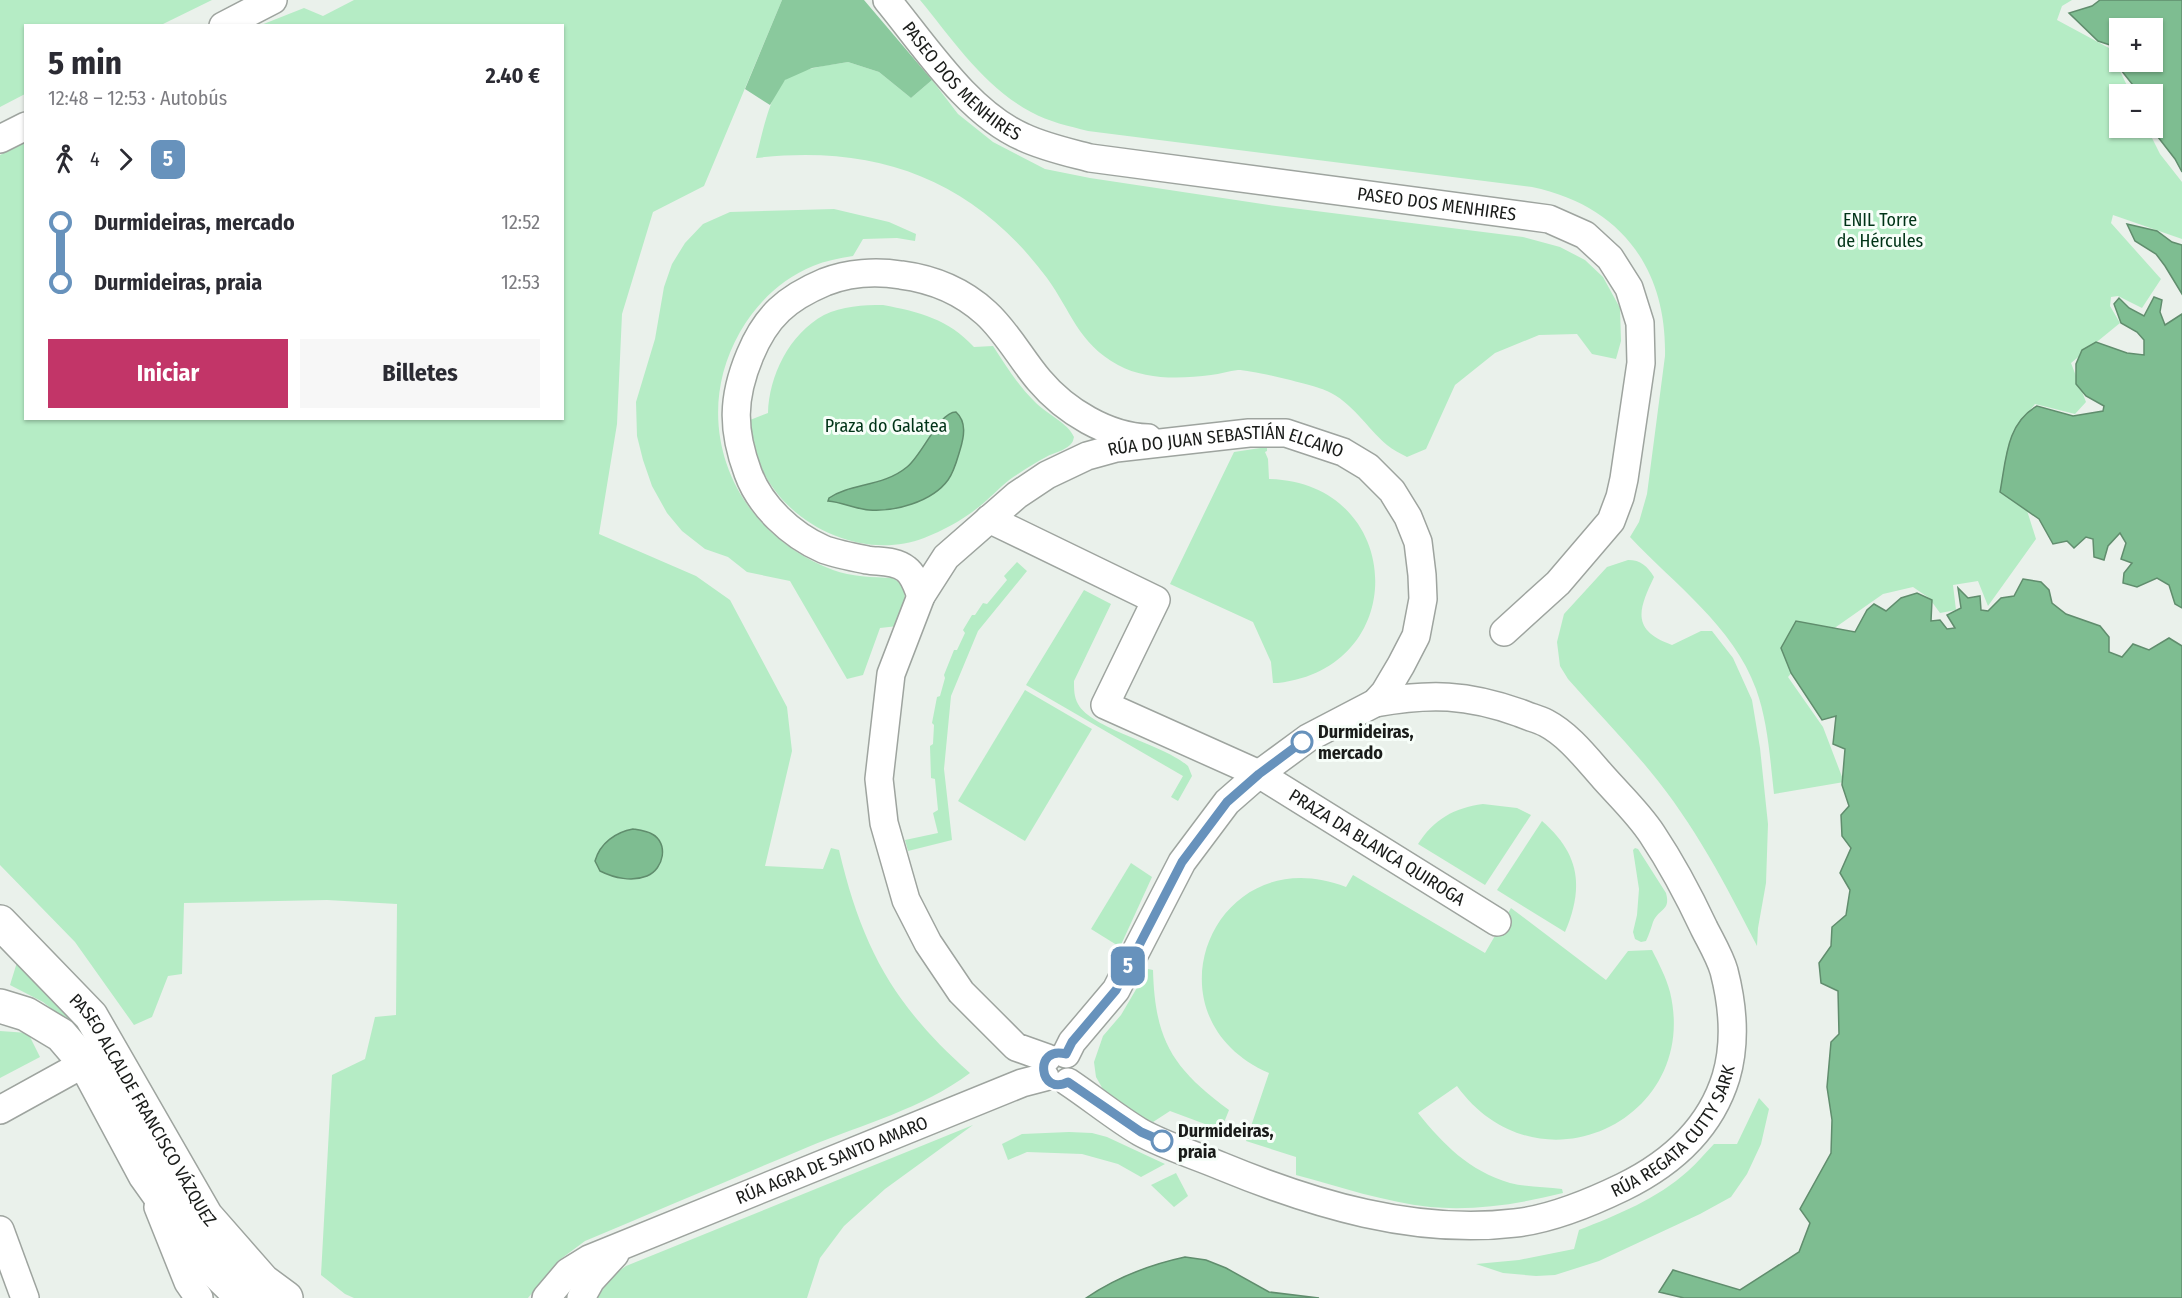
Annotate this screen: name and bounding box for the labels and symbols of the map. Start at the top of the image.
street label: PASEO DOS MENHIRES [897,17,1025,145]
street label: PASEO DOS MENHIRES [1356,183,1518,226]
park label: ENIL Torre de Hércules [1837,209,1924,252]
park label: Praza do Galatea [825,415,947,437]
street label: RÚA DO JUAN SEBASTIÁN ELCANO [1105,421,1346,462]
place label: Durmideiras, mercado [1318,721,1414,764]
marker: Durmideiras, mercado [1291,731,1313,753]
street label: PRAZA DA BLANCA QUIROGA [1285,784,1470,911]
line badge: 5 [1108,946,1148,986]
street label: PASEO ALCALDE FRANCISCO VÁZQUEZ [65,989,221,1231]
street label: RÚA REGATA CUTTY SARK [1607,1063,1740,1202]
street label: RÚA AGRA DE SANTO AMARO [733,1111,931,1209]
place label: Durmideiras, praia [1178,1120,1274,1163]
marker: Durmideiras, praia [1151,1130,1173,1152]

